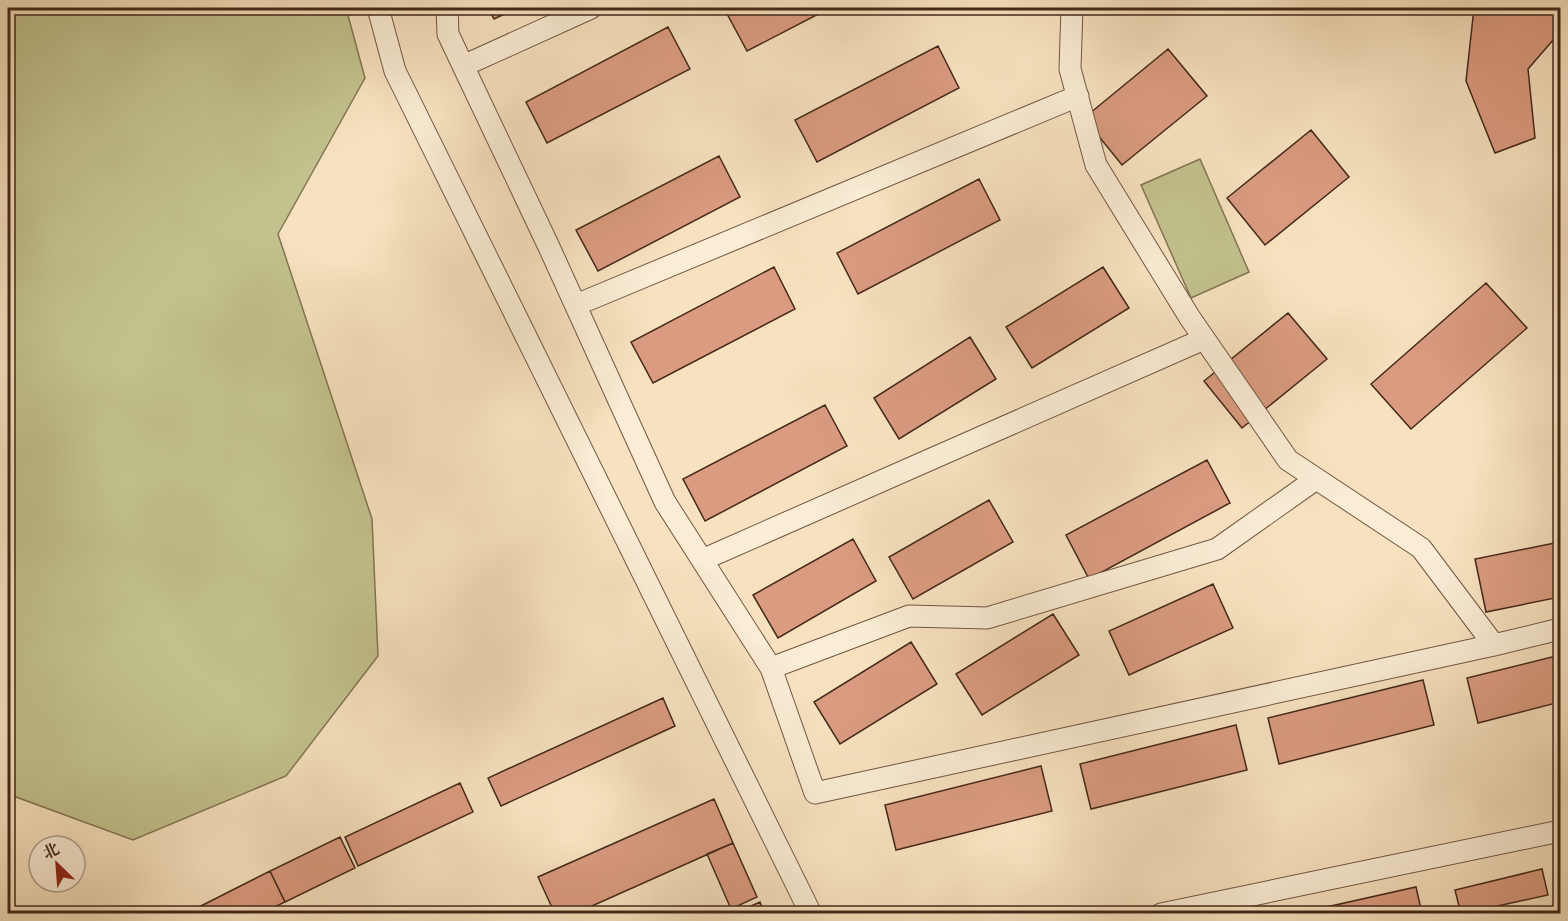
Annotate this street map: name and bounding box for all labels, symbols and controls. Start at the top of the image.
north arrow [27,834,87,894]
text: 北 [40,839,62,863]

